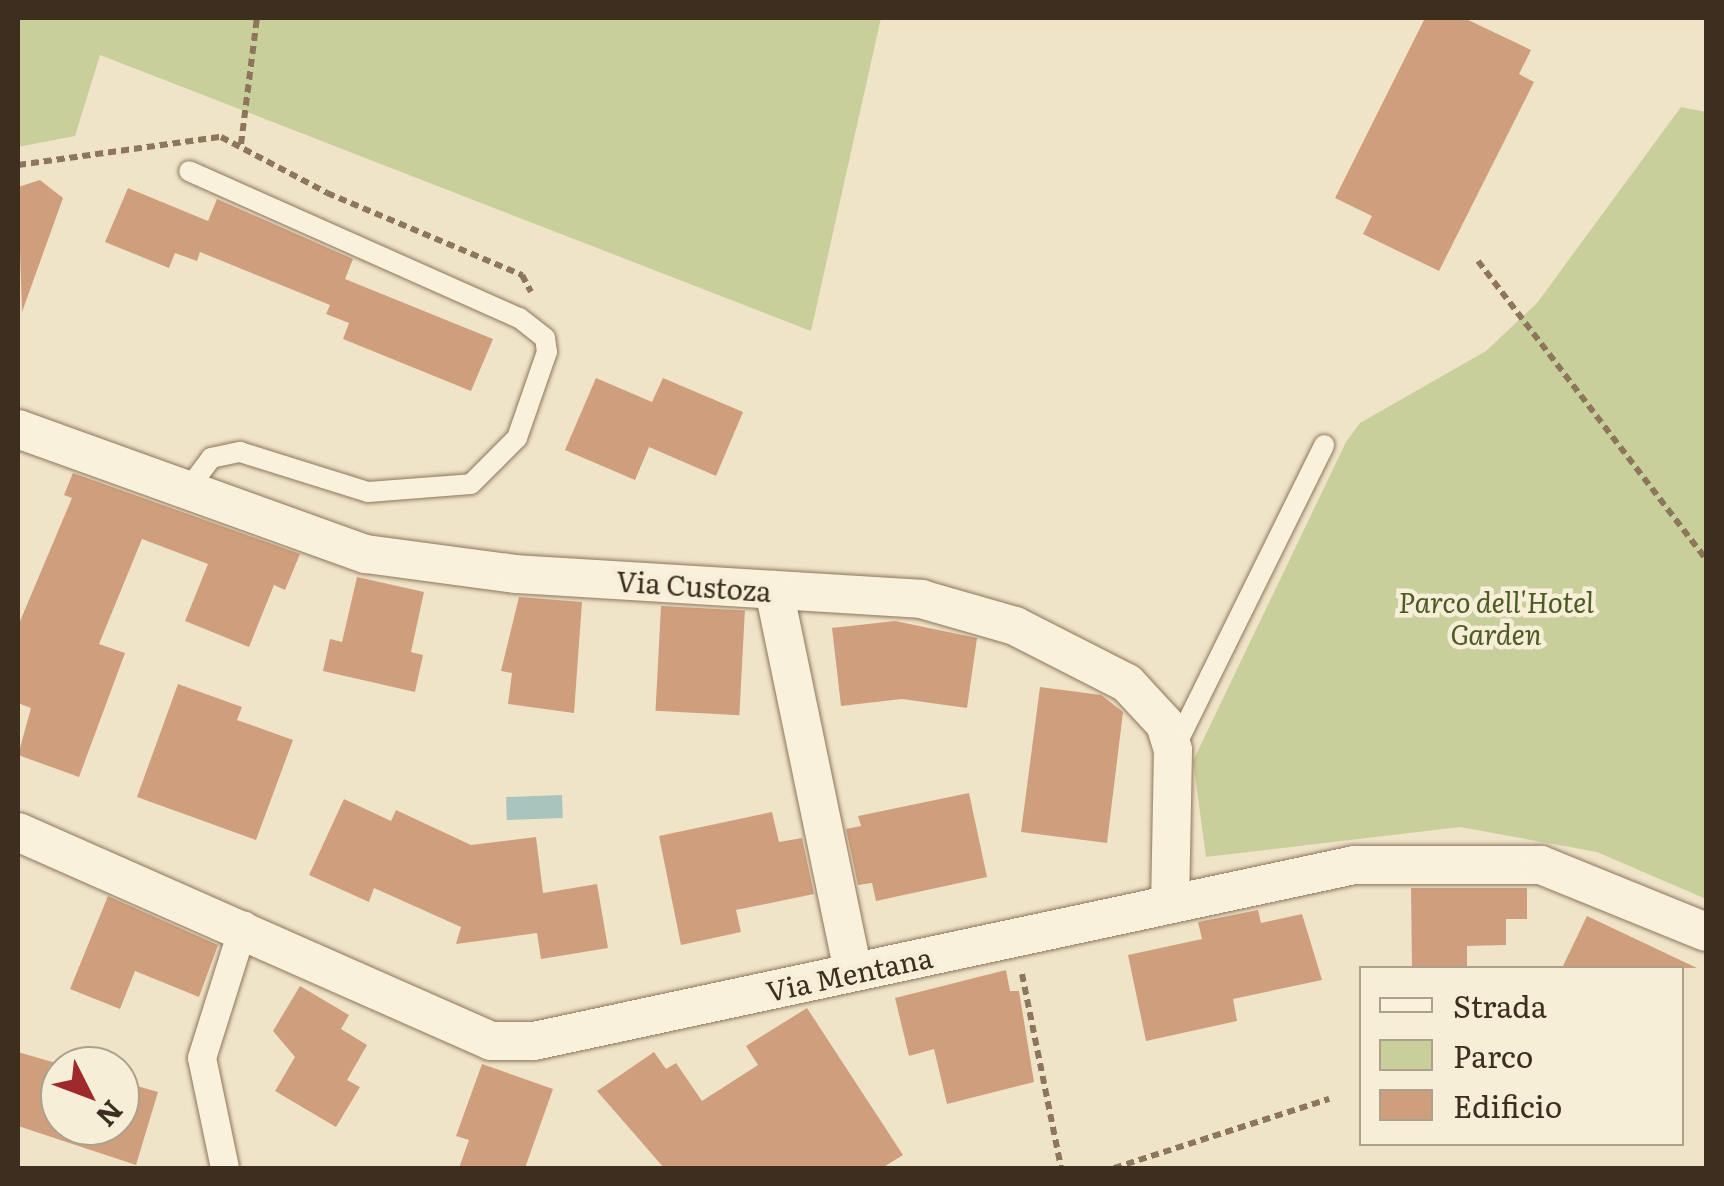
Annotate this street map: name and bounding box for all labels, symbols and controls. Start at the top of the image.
street label: Via Custoza [615,563,773,607]
park label: Parco dell'Hotel Garden [1398,584,1594,650]
street label: Via Mentana [763,939,935,1007]
legend [1359,966,1684,1146]
text: Strada [1453,983,1547,1027]
text: Parco [1453,1033,1533,1077]
north arrow [40,1046,140,1146]
text: Edificio [1453,1083,1562,1127]
text: N [87,1092,134,1138]

